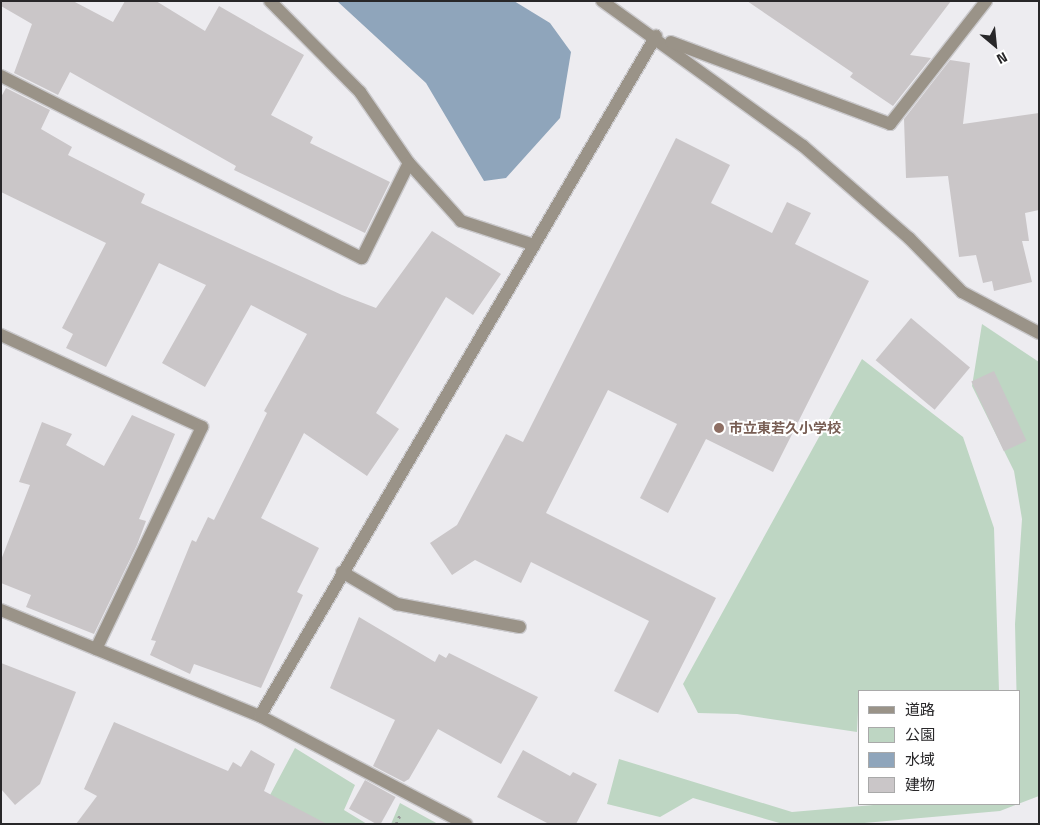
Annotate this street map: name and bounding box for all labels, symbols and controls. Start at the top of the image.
north arrow [970,20,1020,70]
text: N [993,47,1011,70]
place label: 市立東若久小学校 [729,420,841,436]
marker: 市立東若久小学校 [713,422,725,434]
legend [858,690,1020,805]
text: 道路 [905,698,935,721]
text: 公園 [905,723,935,746]
text: 水域 [905,748,935,771]
text: 建物 [905,773,935,796]

